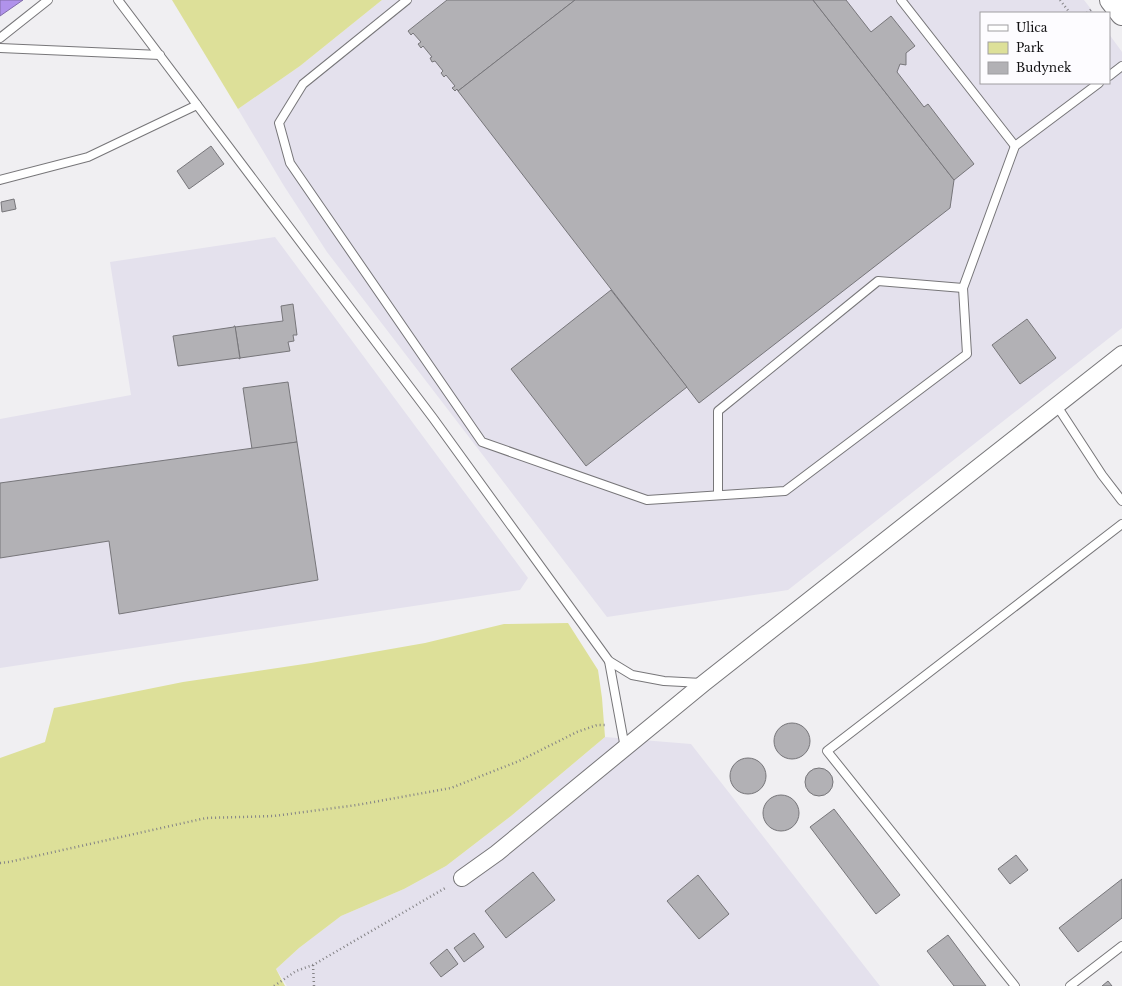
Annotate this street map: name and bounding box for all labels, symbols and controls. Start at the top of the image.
legend [980,12,1110,84]
text: Ulica [1016,20,1048,35]
text: Park [1016,40,1044,55]
text: Budynek [1016,60,1072,75]

